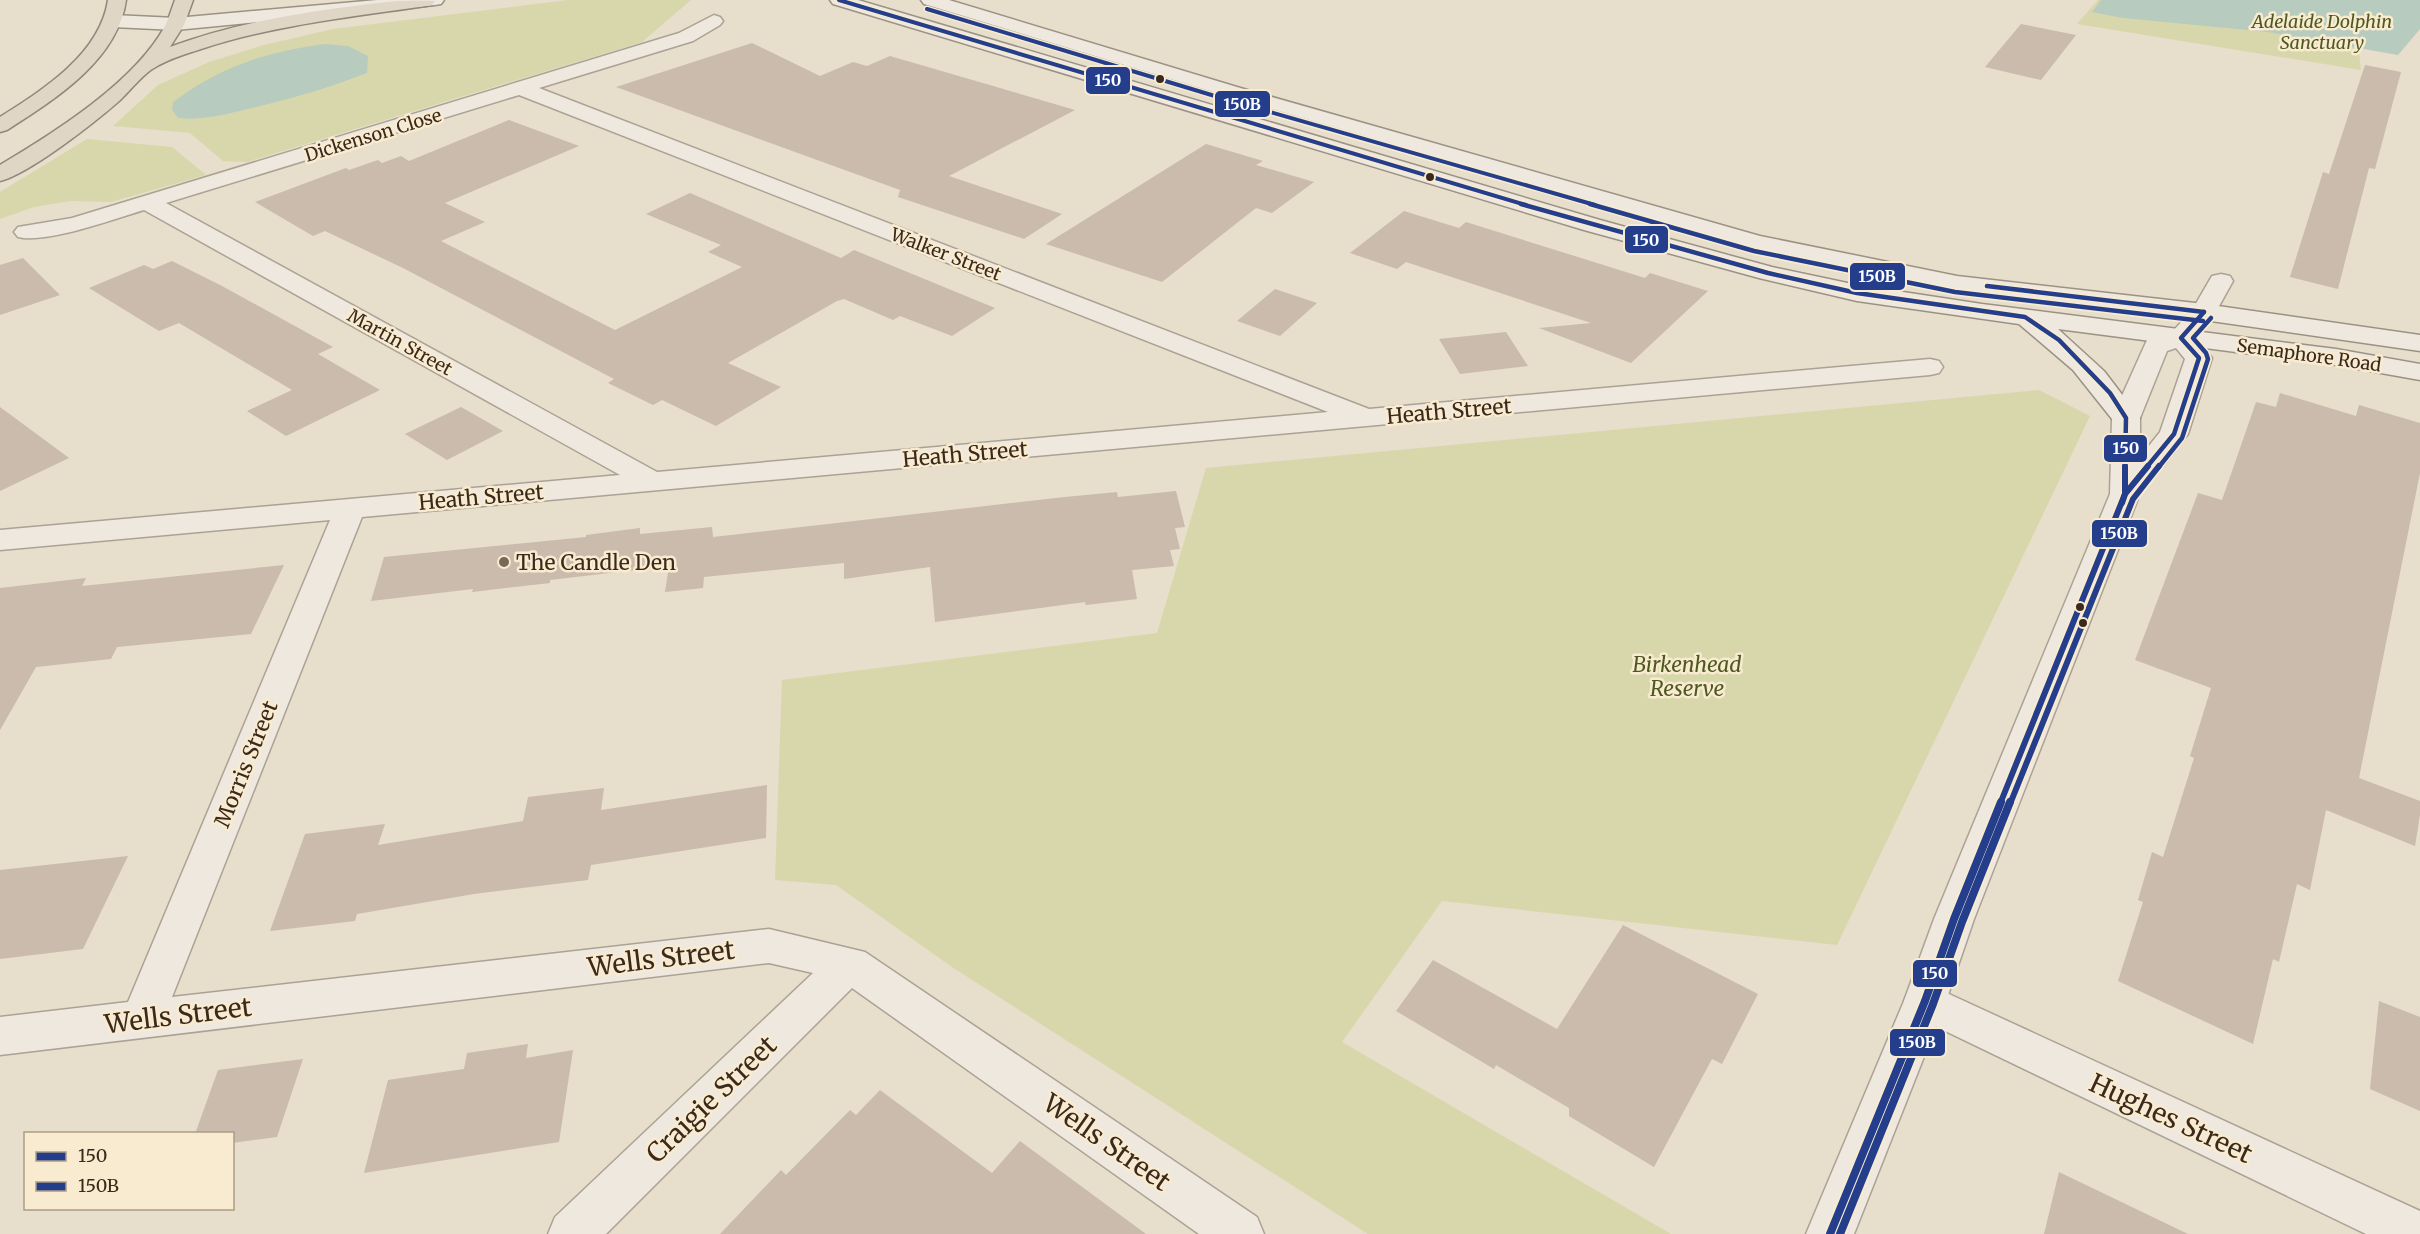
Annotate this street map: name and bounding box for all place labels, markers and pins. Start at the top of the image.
unlabelled marker [1154,73,1166,85]
unlabelled marker [1424,171,1436,183]
place label: The Candle Den [516,549,676,576]
marker: The Candle Den [497,555,511,569]
unlabelled marker [2074,601,2086,613]
unlabelled marker [2077,617,2089,629]

